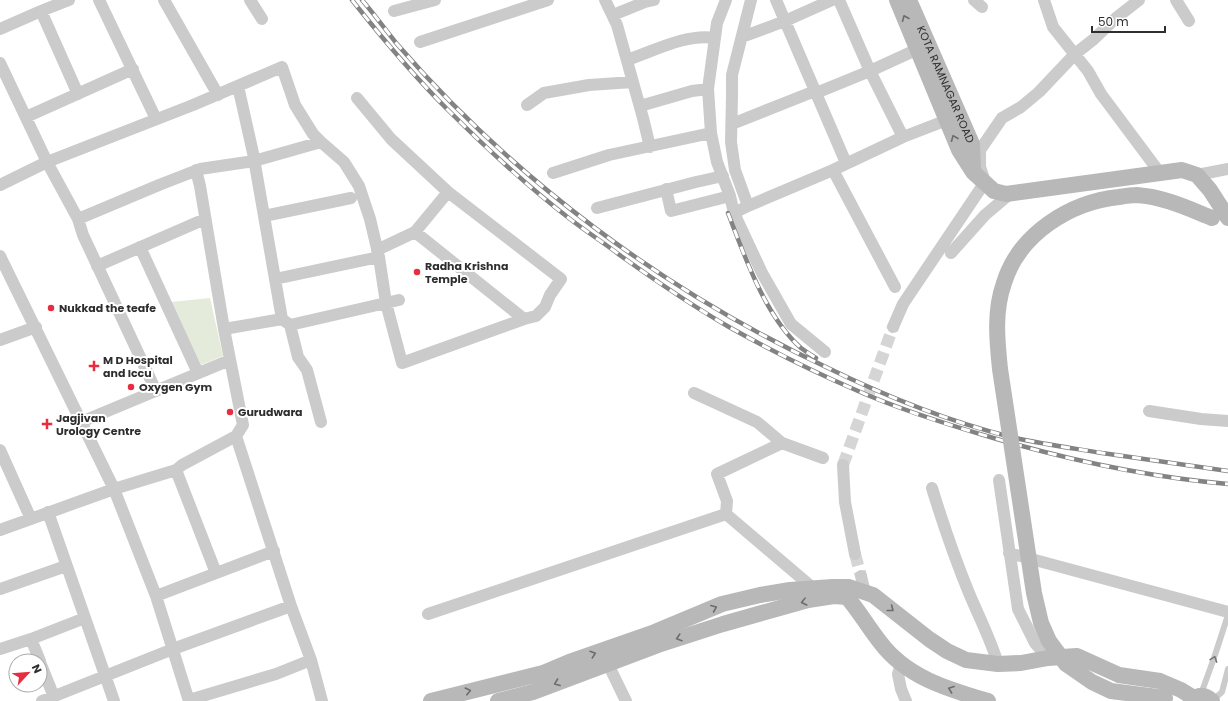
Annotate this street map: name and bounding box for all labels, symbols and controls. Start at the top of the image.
scale bar [1092,8,1165,34]
text: 50 m [1098,13,1129,30]
one-way arrow [901,14,909,21]
street label: KOTA RAMNAGAR ROAD [913,23,979,146]
one-way arrow [951,134,959,141]
place label: Radha Krishna Temple [425,258,508,287]
marker: Radha Krishna Temple [412,267,422,277]
place label: Nukkad the teafe [59,300,156,316]
marker: Nukkad the teafe [46,303,56,313]
place label: M D Hospital and Iccu [103,352,173,381]
marker: M D Hospital and Iccu [88,360,100,372]
place label: Oxygen Gym [139,379,212,395]
marker: Oxygen Gym [126,382,136,392]
place label: Gurudwara [238,404,303,420]
marker: Gurudwara [225,407,235,417]
place label: Jagjivan Urology Centre [56,410,141,439]
marker: Jagjivan Urology Centre [41,418,53,430]
one-way arrow [800,597,807,605]
one-way arrow [710,604,717,612]
one-way arrow [887,605,894,612]
one-way arrow [676,634,683,642]
one-way arrow [589,650,596,659]
north arrow [8,653,48,693]
one-way arrow [1209,656,1218,663]
text: N [28,661,46,676]
one-way arrow [554,679,561,687]
one-way arrow [947,685,954,694]
one-way arrow [465,688,472,696]

